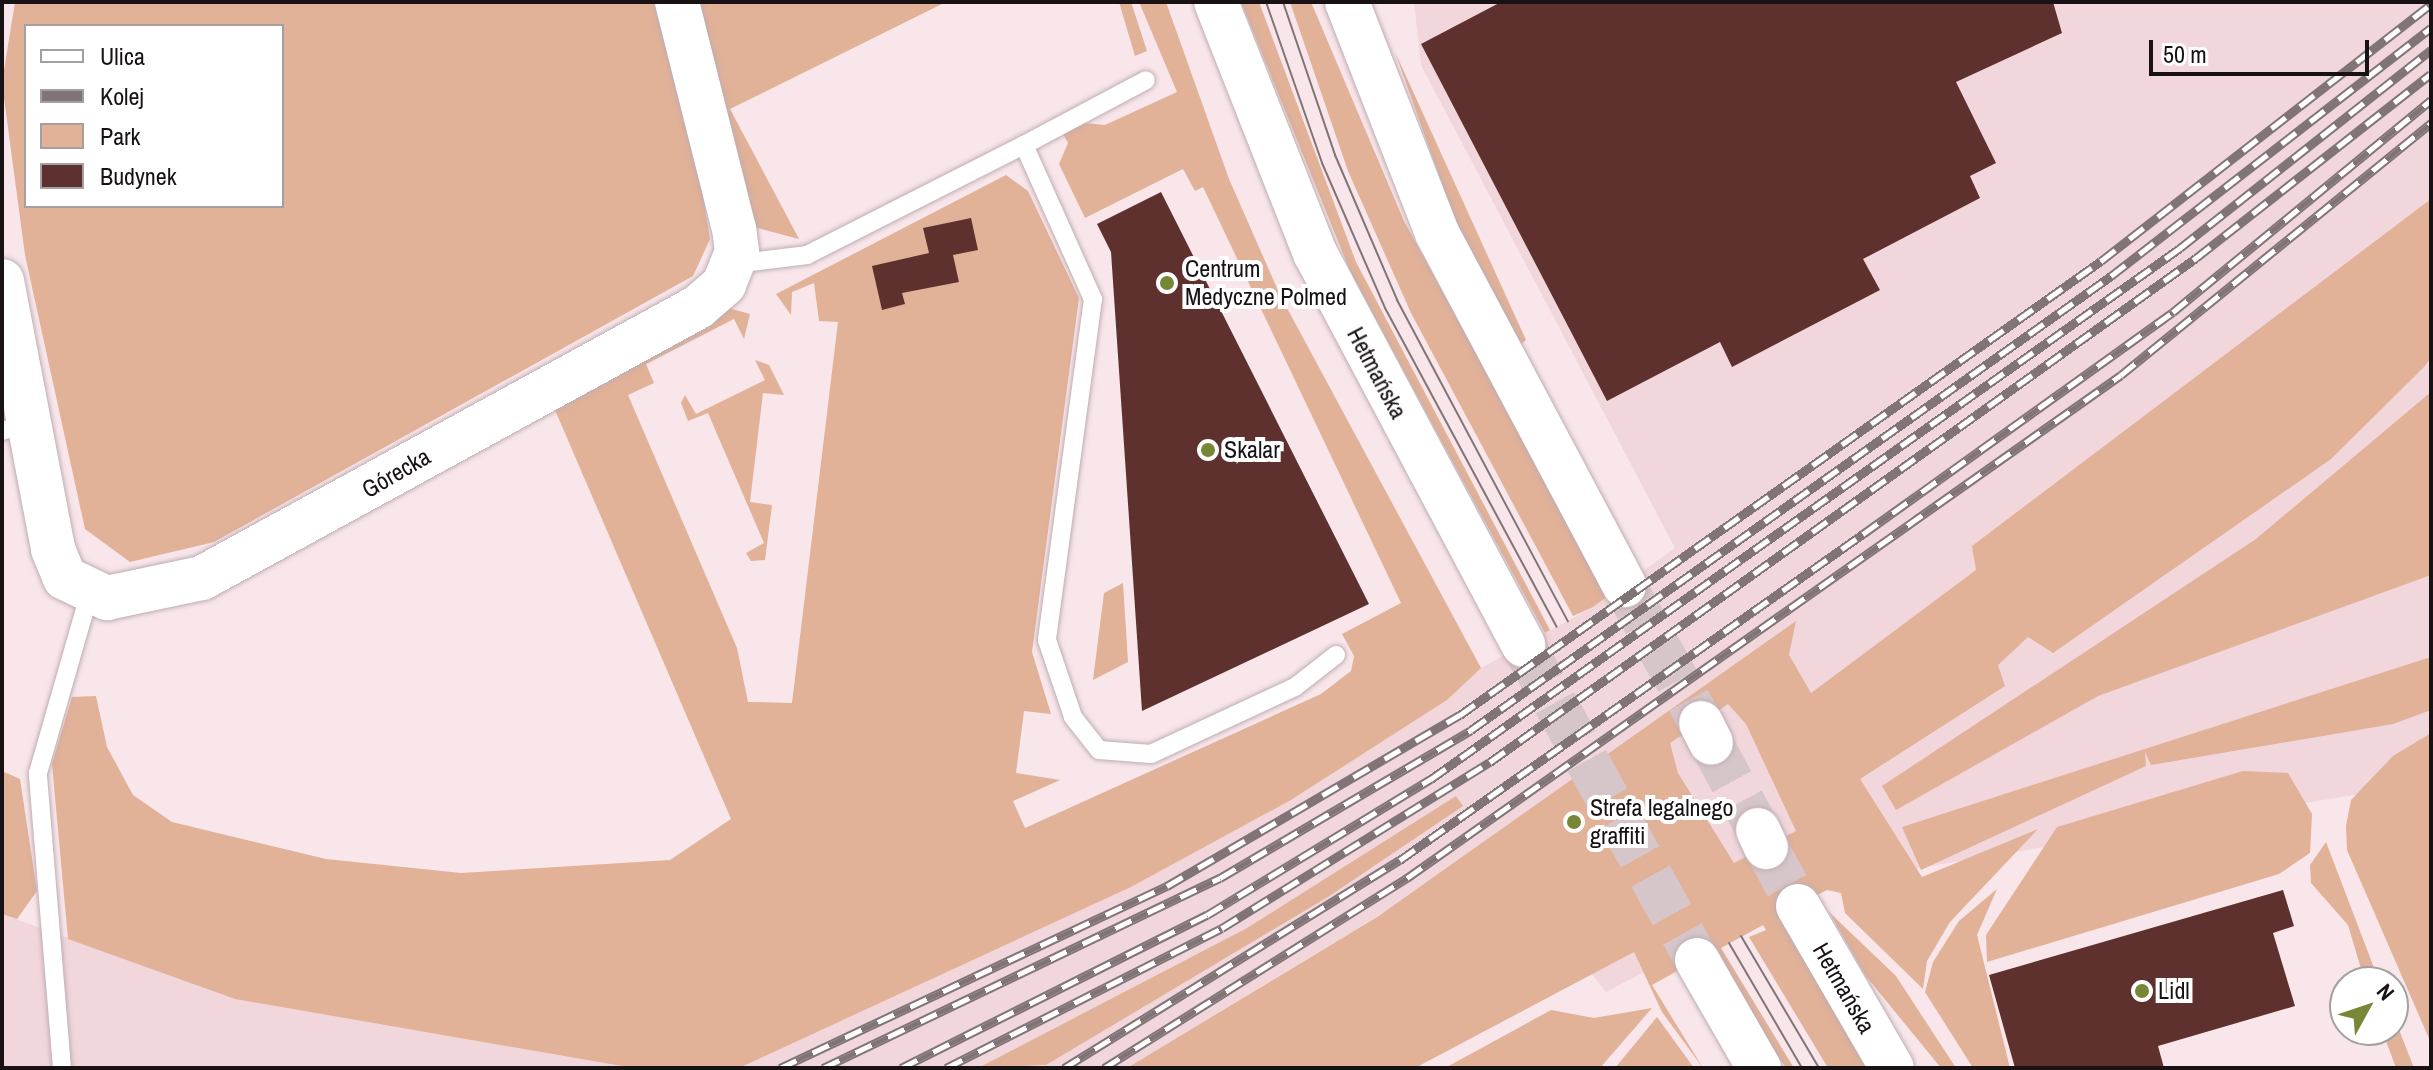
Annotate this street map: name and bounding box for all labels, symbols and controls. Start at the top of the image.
legend [24,24,284,208]
scale bar [2153,24,2373,74]
text: 50 m [2163,38,2207,70]
text: Ulica [100,40,145,72]
text: Kolej [100,80,144,112]
text: Park [100,120,140,152]
text: Budynek [100,160,177,192]
place label: Centrum Medyczne Polmed [1185,255,1347,311]
marker: Centrum Medyczne Polmed [1156,272,1178,294]
street label: Hetmańska [1341,322,1413,424]
place label: Skalar [1224,436,1280,464]
marker: Skalar [1199,441,1217,459]
street label: Górecka [357,442,435,504]
place label: Strefa legalnego graffiti [1590,794,1733,850]
marker: Strefa legalnego graffiti [1565,813,1583,831]
street label: Hetmańska [1807,938,1881,1038]
north arrow [2329,966,2409,1046]
place label: Lidl [2158,977,2190,1005]
text: N [2370,977,2402,1006]
marker: Lidl [2133,982,2151,1000]

